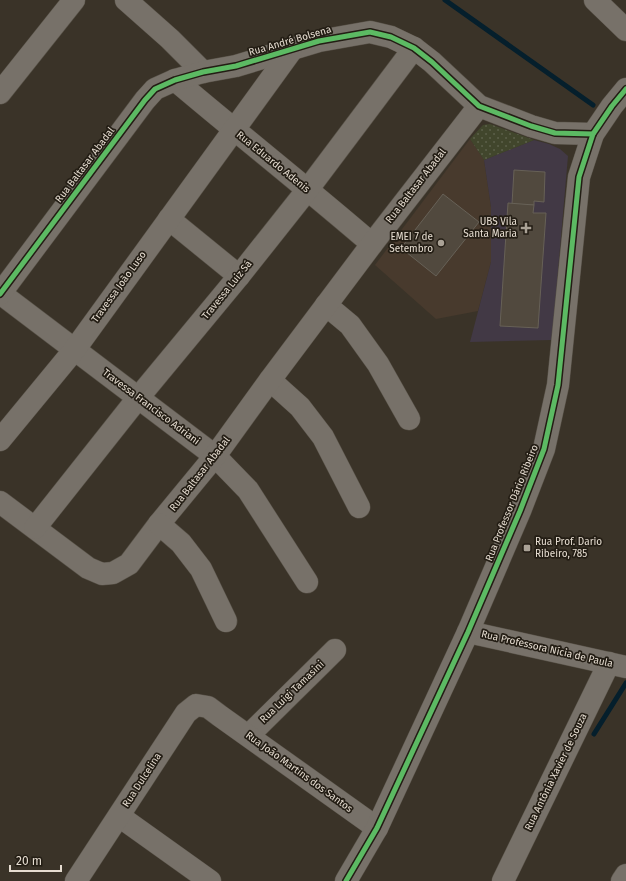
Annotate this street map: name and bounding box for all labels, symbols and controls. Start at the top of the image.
street label: Rua André Bolsena [247,23,333,59]
street label: Rua Baltasar Abadal [53,125,117,205]
street label: Rua Eduardo Adenis [234,129,312,195]
street label: Rua Baltasar Abadal [383,146,449,226]
place label: UBS Vila Santa Maria [463,216,517,240]
marker: UBS Vila Santa Maria [520,222,532,234]
place label: EMEI 7 de Setembro [389,231,433,255]
marker: EMEI 7 de Setembro [436,238,446,248]
street label: Travessa João Luso [89,249,149,325]
street label: Travessa Luiz Sá [199,258,255,322]
street label: Travessa Francisco Adriani [100,367,202,448]
street label: Rua Baltasar Abadal [167,434,233,514]
street label: Rua Professor Dário Ribeiro [483,443,541,563]
place label: Rua Prof. Dario Ribeiro, 785 [535,536,602,560]
marker: Rua Prof. Dario Ribeiro, 785 [522,543,532,553]
street label: Rua Professora Nícia de Paula [480,627,614,670]
street label: Rua Luigi Tamasini [258,658,327,726]
street label: Rua Antônia Xavier de Souza [522,711,590,833]
street label: Rua João Martins dos Santos [243,729,355,815]
street label: Rua Dulcelina [120,751,164,809]
scale bar [10,847,61,873]
text: 20 m [16,854,42,868]

